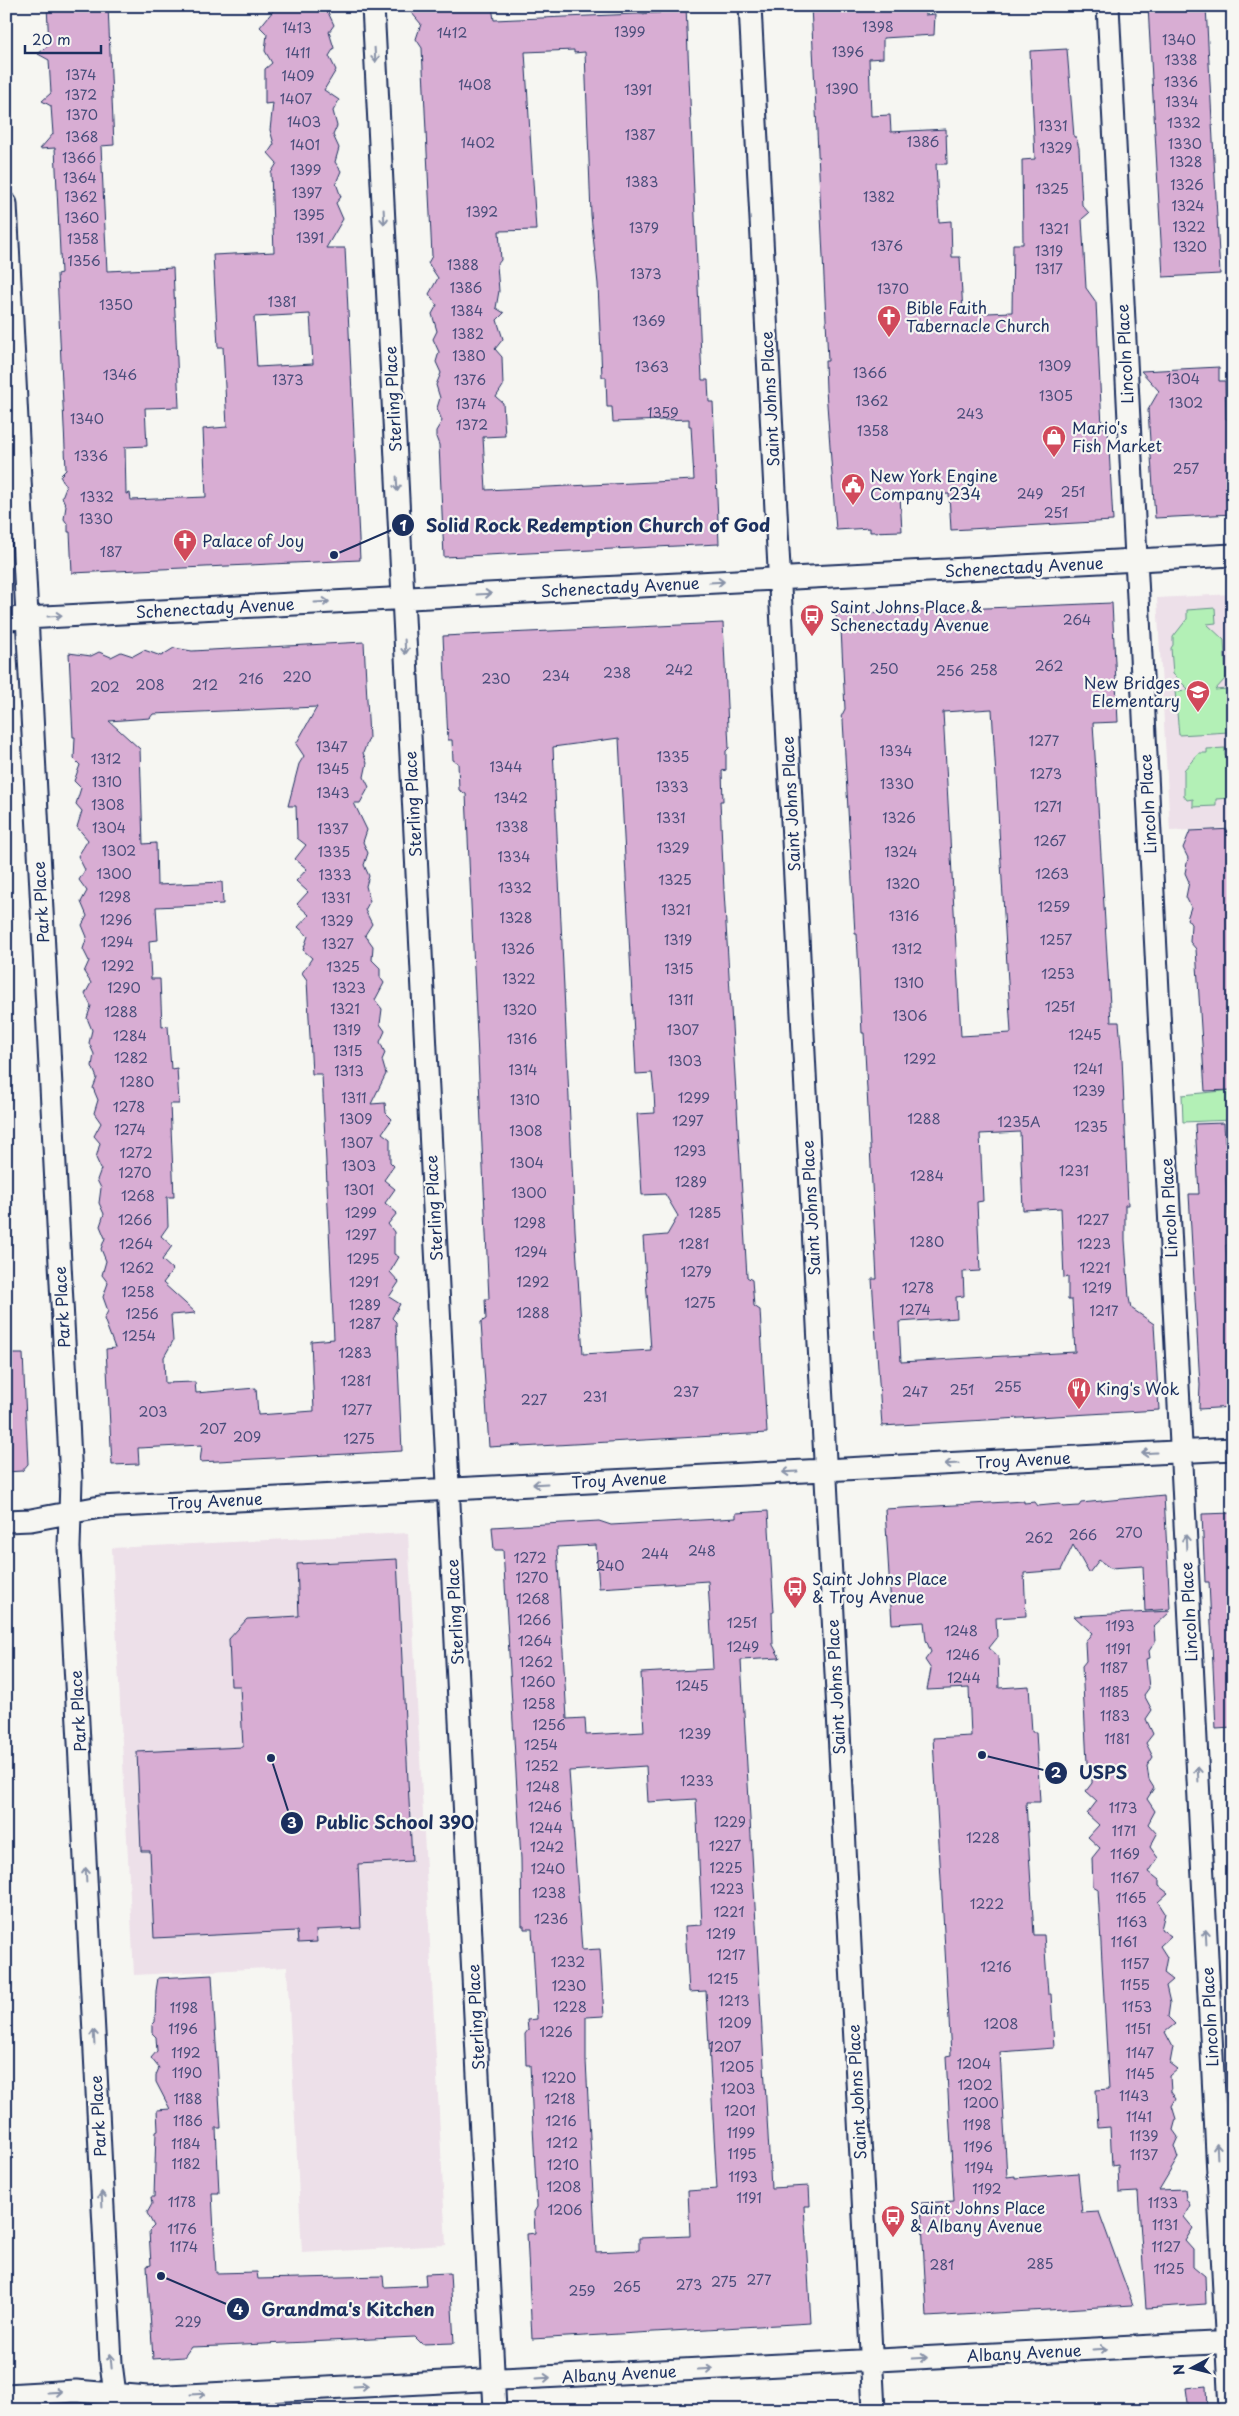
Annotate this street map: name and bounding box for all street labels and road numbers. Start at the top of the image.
street label: Lincoln Place [1109,304,1139,404]
street label: Saint Johns Place [753,331,785,467]
street label: Sterling Place [377,346,407,453]
street label: Schenectady Avenue [944,550,1104,582]
street label: Schenectady Avenue [540,570,700,602]
street label: Schenectady Avenue [135,591,295,623]
street label: Saint Johns Place [774,736,806,872]
street label: Sterling Place [397,751,427,858]
street label: Lincoln Place [1132,754,1162,854]
street label: Park Place [26,861,54,943]
street label: Saint Johns Place [794,1140,826,1276]
street label: Sterling Place [418,1155,448,1262]
street label: Lincoln Place [1153,1158,1183,1258]
street label: Park Place [47,1266,75,1348]
street label: Troy Avenue [975,1445,1071,1473]
street label: Troy Avenue [571,1465,667,1493]
street label: Troy Avenue [167,1486,263,1514]
street label: Sterling Place [439,1559,469,1666]
street label: Lincoln Place [1173,1562,1203,1662]
street label: Saint Johns Place [819,1619,851,1755]
street label: Park Place [63,1670,91,1752]
street label: Sterling Place [460,1964,490,2071]
street label: Lincoln Place [1194,1967,1224,2067]
street label: Saint Johns Place [840,2024,872,2160]
street label: Park Place [83,2075,111,2157]
street label: Albany Avenue [966,2337,1082,2367]
street label: Albany Avenue [561,2358,677,2388]

